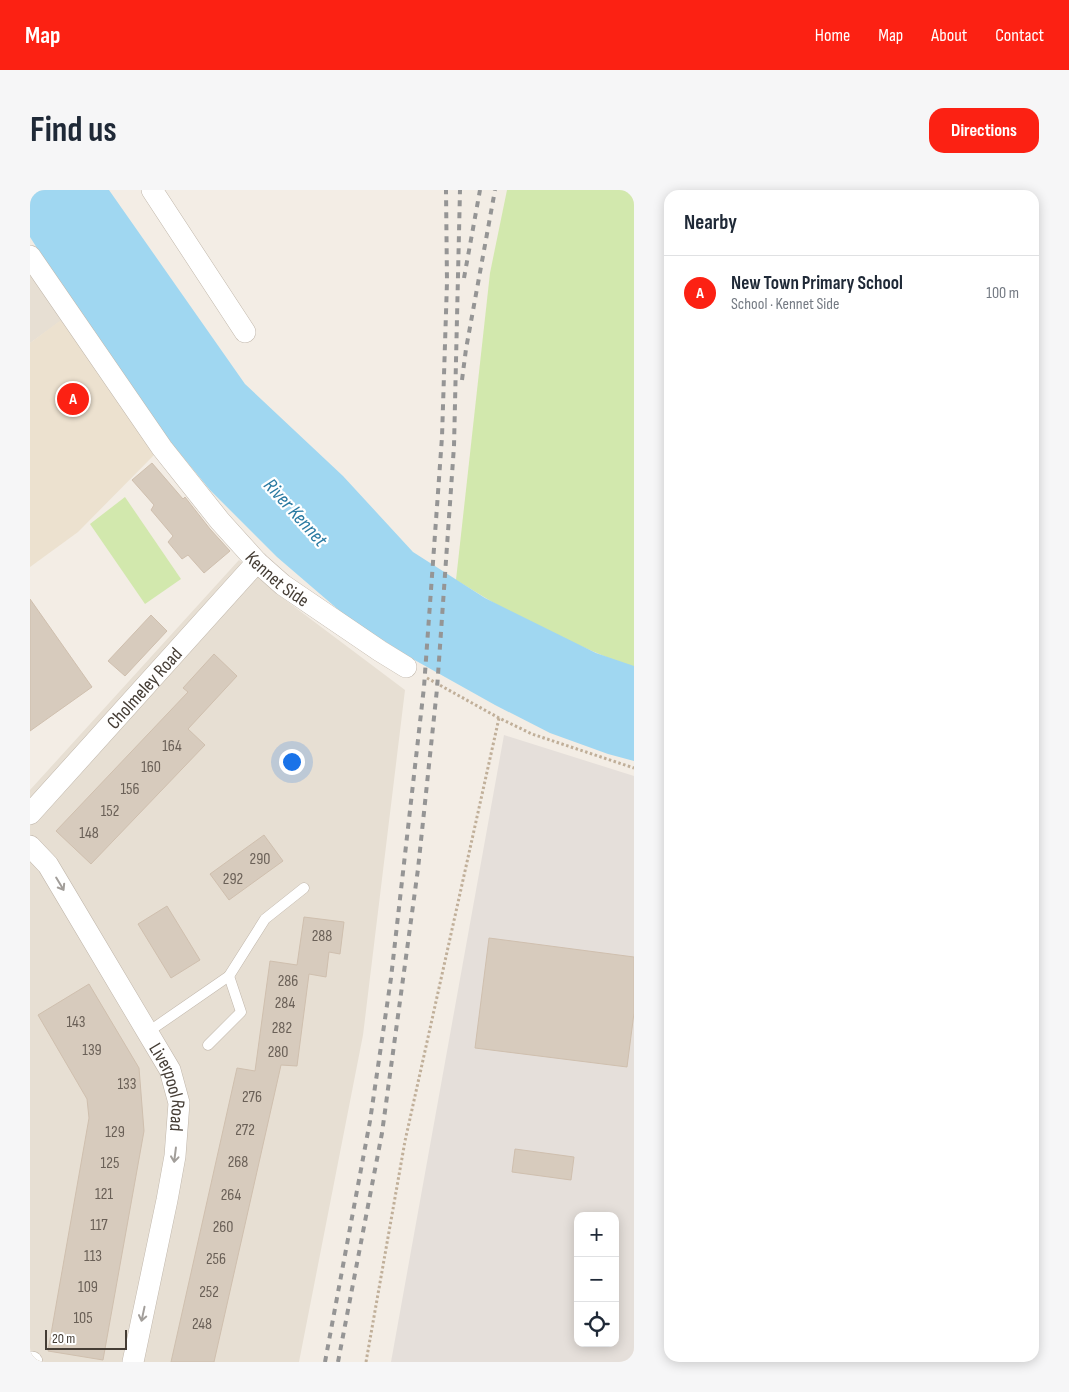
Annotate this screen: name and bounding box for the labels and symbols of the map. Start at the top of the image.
pin: A [57,380,89,418]
water label: River Kennet [258,474,333,552]
street label: Kennet Side [240,547,313,612]
street label: Cholmeley Road [102,643,187,734]
house number: 164 [162,737,182,756]
your location [279,749,305,775]
house number: 160 [141,758,161,777]
house number: 156 [120,780,140,799]
house number: 152 [101,802,119,821]
house number: 148 [79,824,99,843]
house number: 290 [250,850,270,869]
house number: 292 [223,870,243,889]
one-way arrow [55,877,65,891]
house number: 288 [312,927,332,946]
house number: 286 [278,972,298,991]
house number: 284 [275,994,296,1013]
house number: 143 [66,1013,86,1032]
house number: 282 [272,1019,292,1038]
street label: Liverpool Road [143,1039,189,1132]
house number: 139 [82,1041,102,1060]
house number: 280 [268,1043,288,1062]
house number: 133 [117,1075,137,1094]
house number: 276 [242,1088,262,1107]
house number: 272 [235,1121,255,1140]
house number: 129 [105,1123,125,1142]
one-way arrow [169,1147,179,1163]
house number: 268 [228,1153,248,1172]
house number: 125 [101,1154,119,1173]
house number: 121 [95,1185,113,1204]
house number: 264 [221,1186,242,1205]
house number: 117 [90,1216,108,1235]
house number: 260 [213,1218,233,1237]
house number: 113 [84,1247,102,1266]
house number: 256 [206,1250,226,1269]
house number: 109 [78,1278,98,1297]
house number: 252 [199,1283,219,1302]
one-way arrow [138,1306,147,1322]
house number: 105 [73,1309,93,1328]
house number: 248 [192,1315,212,1334]
scale bar [45,1327,128,1350]

